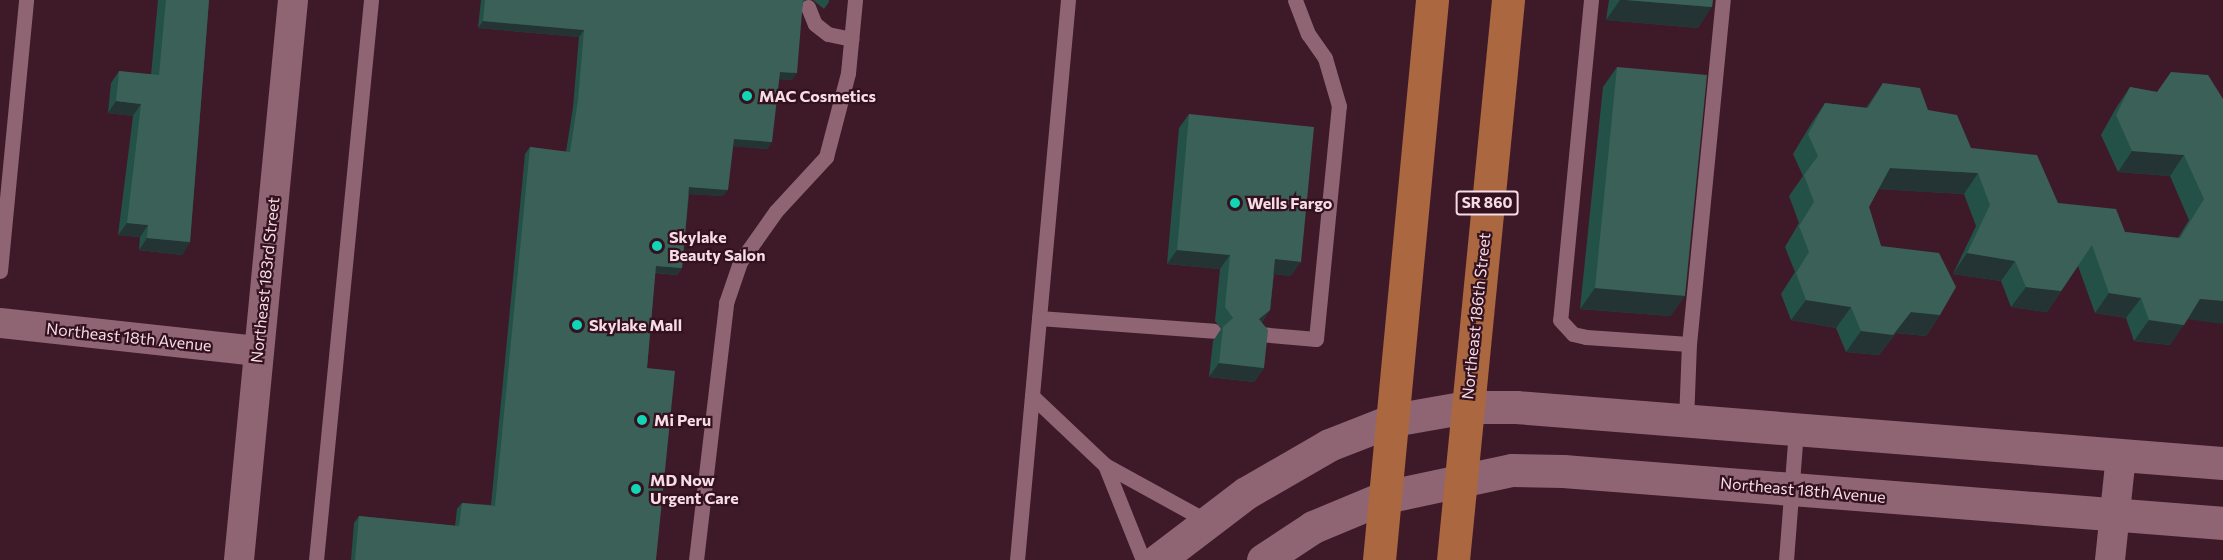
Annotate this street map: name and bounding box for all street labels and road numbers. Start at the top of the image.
road number: SR 860 [1456,191,1518,215]
street label: Northeast 183rd Street [247,196,283,364]
street label: Northeast 186th Street [1458,232,1494,400]
street label: Northeast 18th Avenue [45,319,213,355]
street label: Northeast 18th Avenue [1719,473,1887,507]

